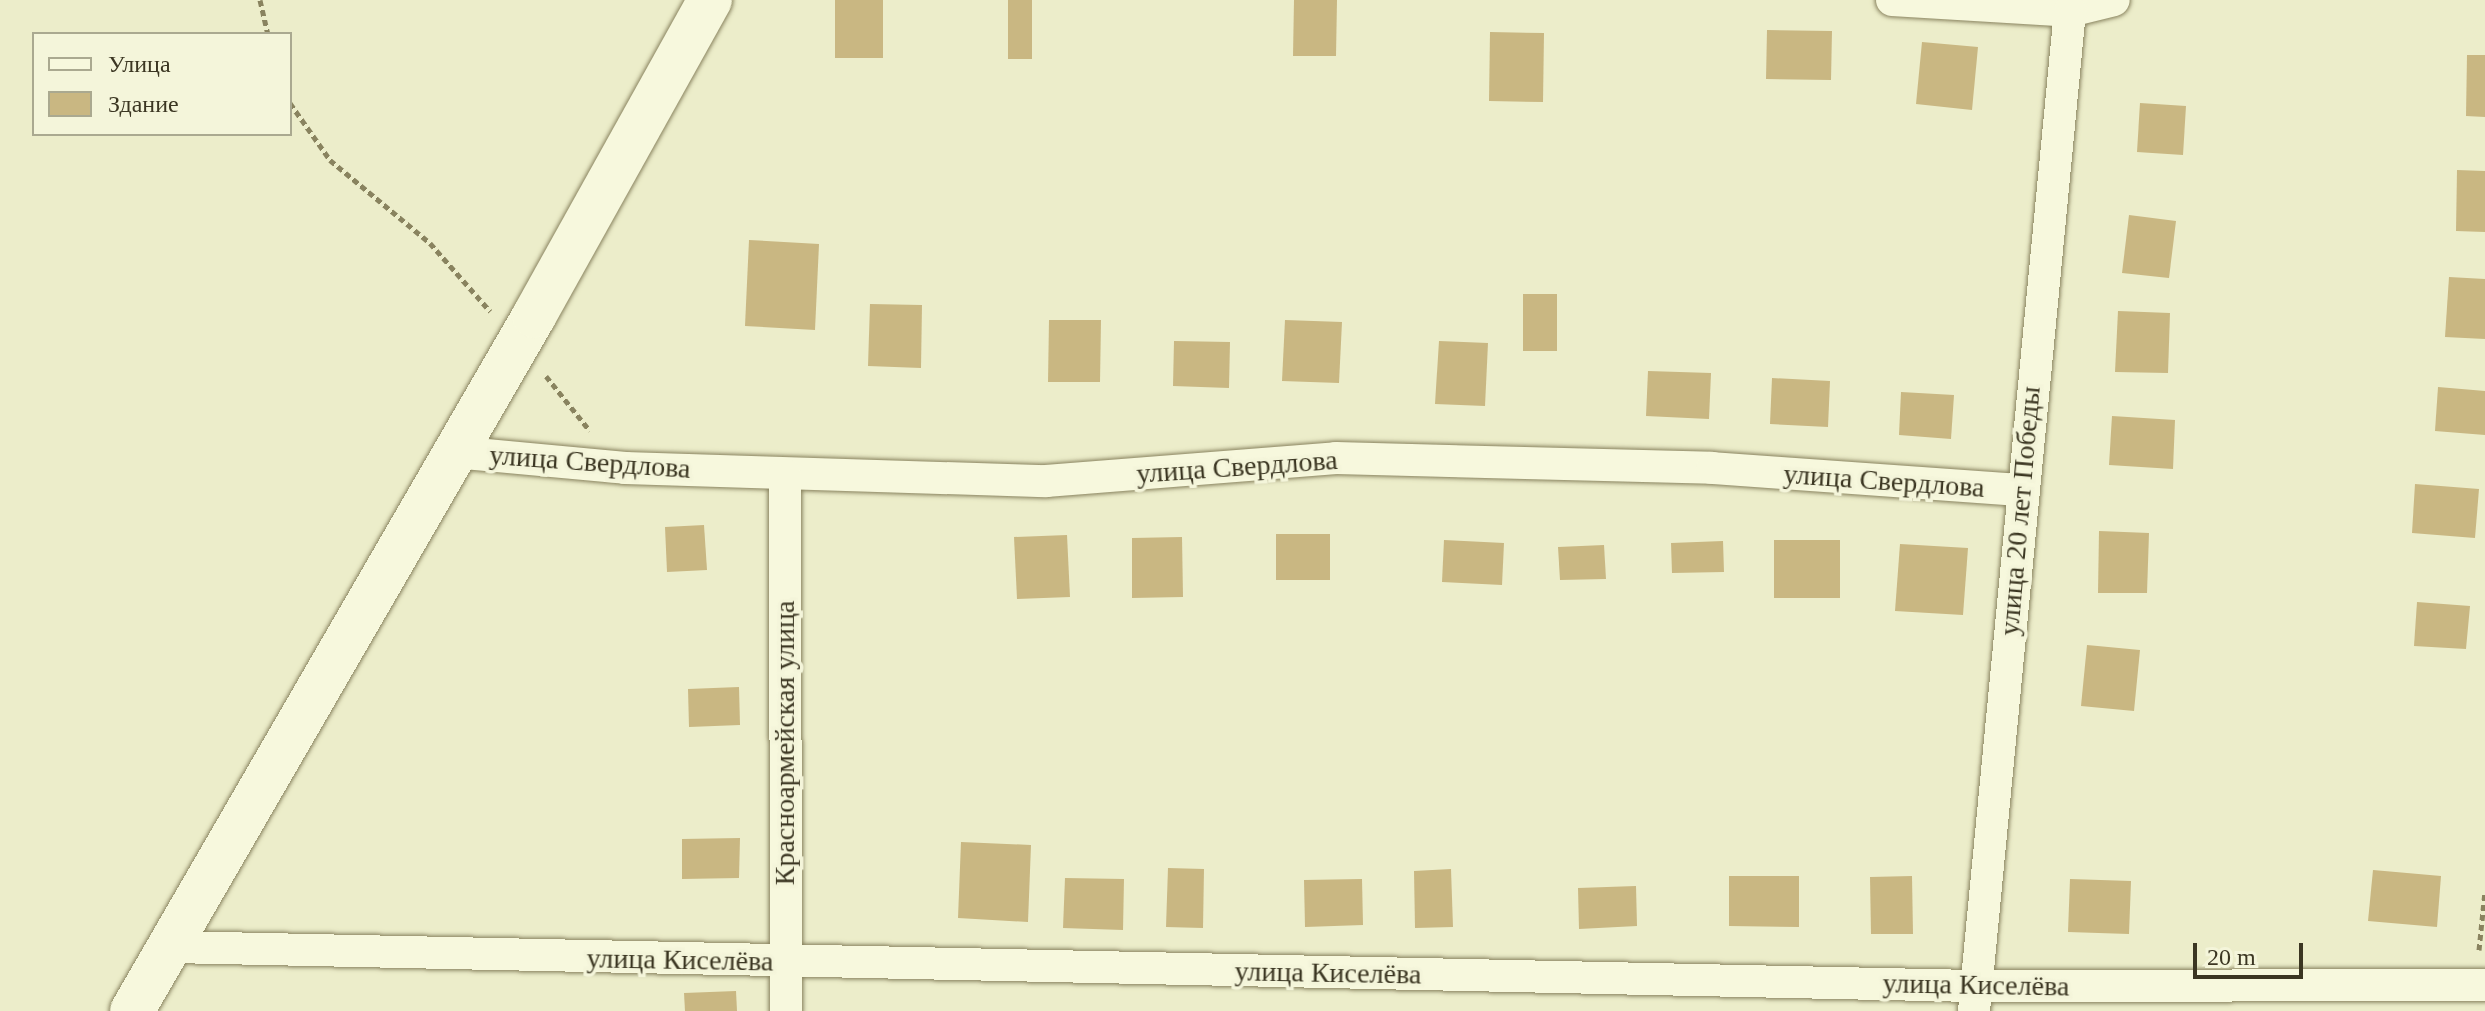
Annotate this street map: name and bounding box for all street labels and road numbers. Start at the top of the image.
street label: улица 20 лет Победы [1992,385,2048,637]
street label: улица Свердлова [488,438,692,486]
street label: улица Свердлова [1135,443,1339,491]
street label: улица Свердлова [1782,457,1986,505]
street label: Красноармейская улица [768,601,802,885]
street label: улица Киселёва [586,942,774,978]
street label: улица Киселёва [1234,955,1422,991]
street label: улица Киселёва [1882,967,2070,1003]

